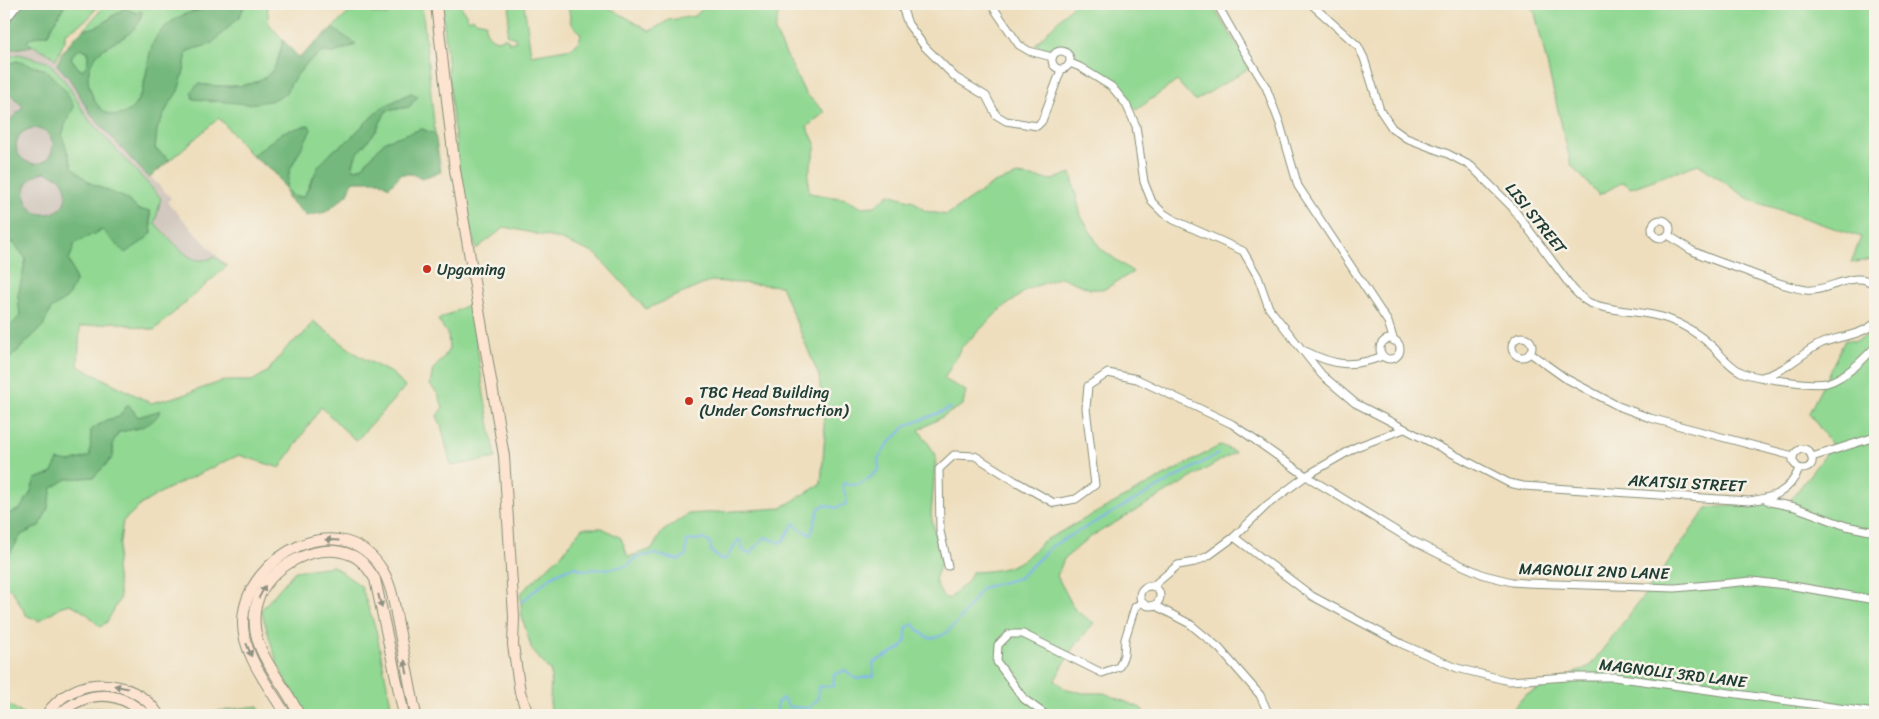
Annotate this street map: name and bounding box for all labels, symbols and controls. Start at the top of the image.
street label: LISI STREET [1498,176,1575,261]
place label: Upgaming [437,255,506,284]
marker: Upgaming [421,263,433,275]
place label: TBC Head Building (Under Construction) [699,378,850,425]
marker: TBC Head Building (Under Construction) [683,395,695,407]
street label: AKATSII STREET [1626,465,1748,501]
one-way arrow [324,535,340,543]
street label: MAGNOLII 2ND LANE [1518,554,1671,588]
one-way arrow [258,585,266,599]
one-way arrow [376,594,384,609]
one-way arrow [245,643,253,658]
street label: MAGNOLII 3RD LANE [1598,650,1749,697]
one-way arrow [402,659,410,675]
one-way arrow [113,683,128,691]

